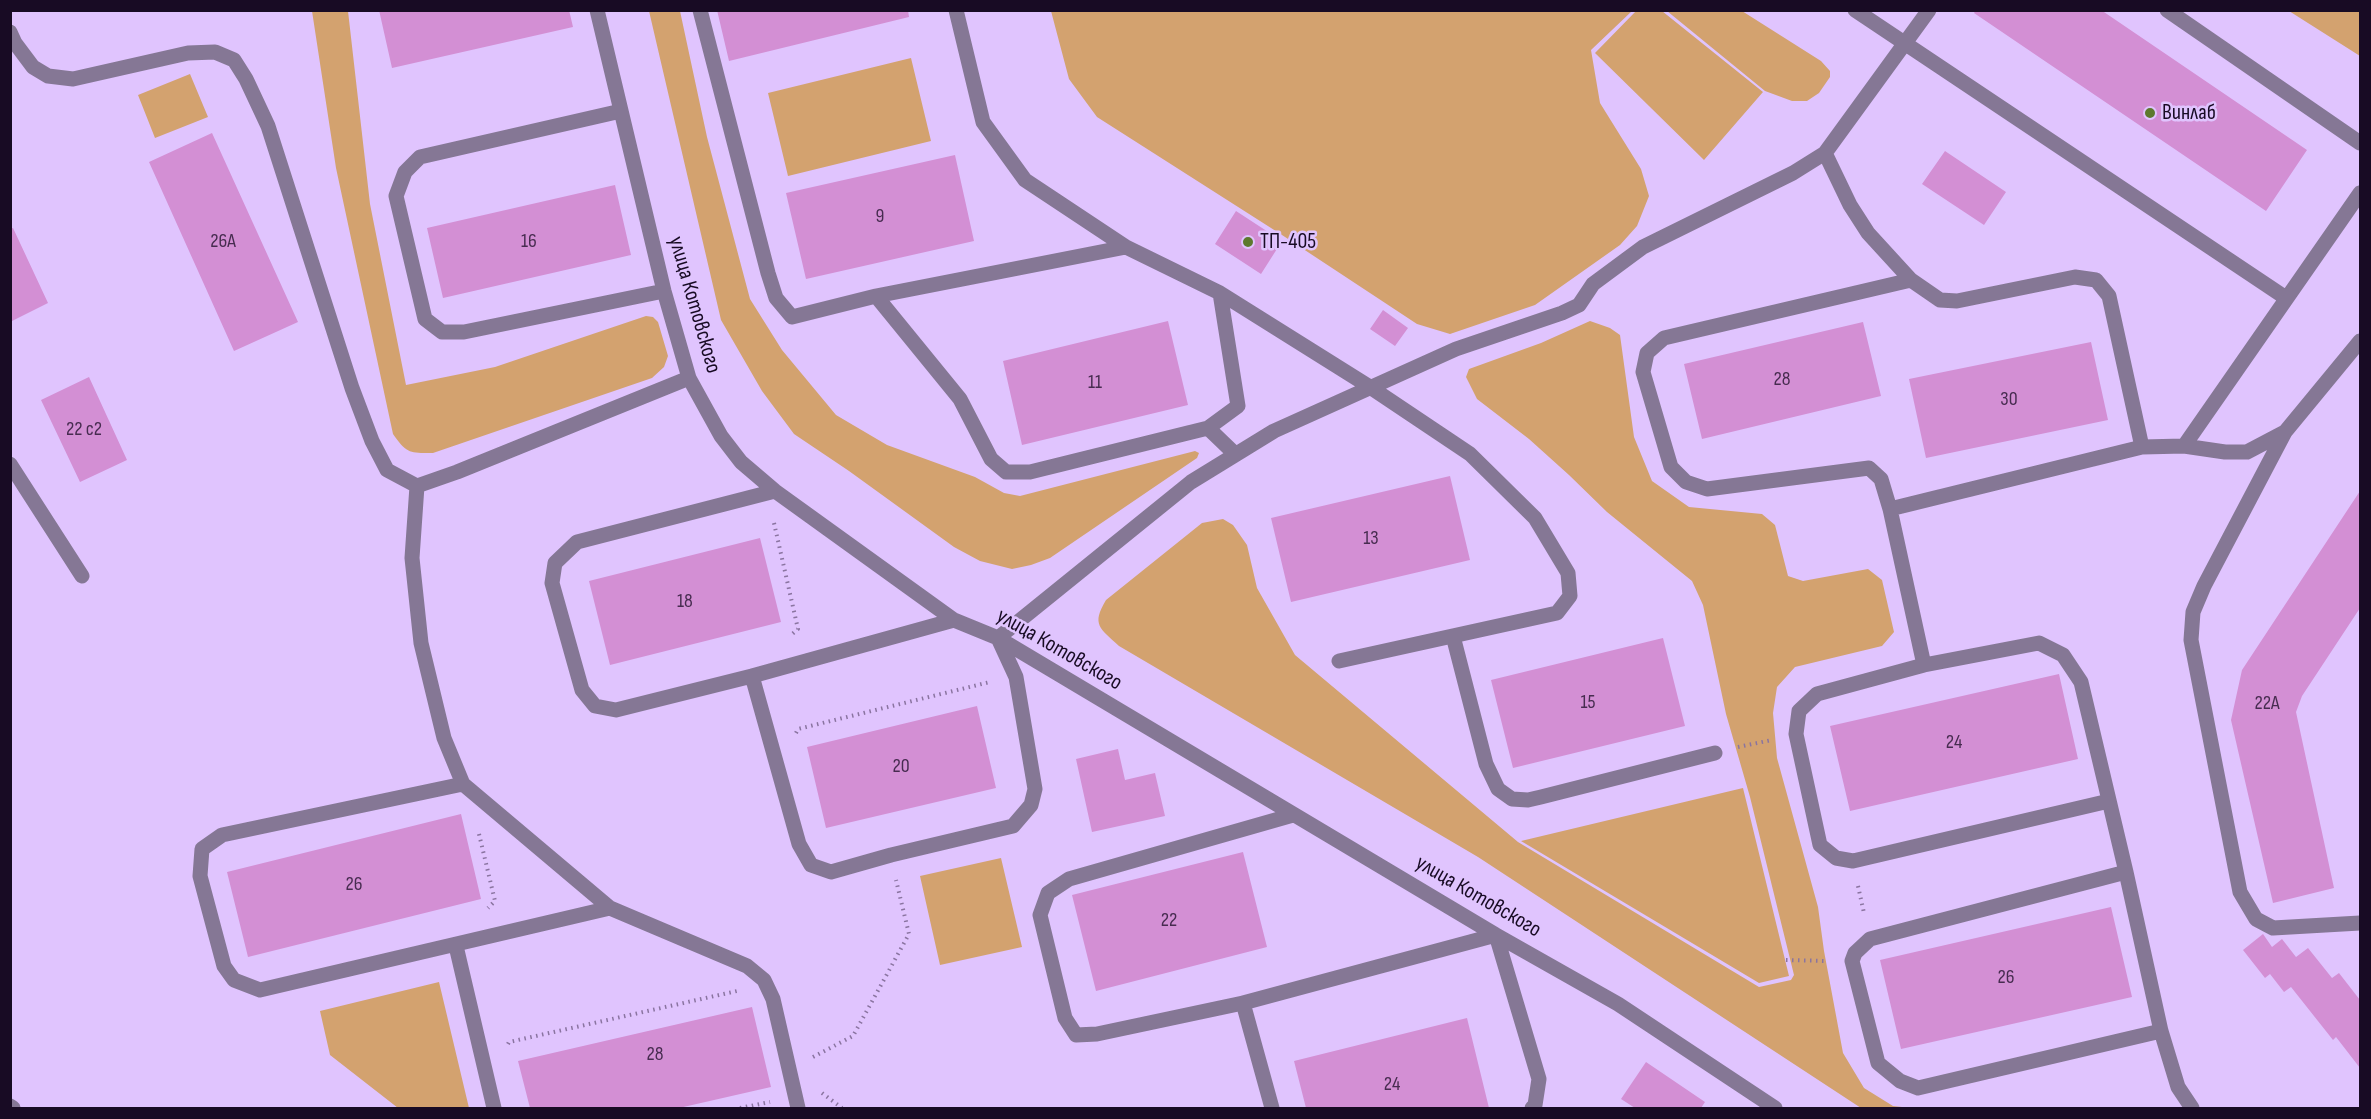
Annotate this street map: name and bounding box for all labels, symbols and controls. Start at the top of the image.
place label: Винлаб [2162,100,2216,126]
marker: Винлаб [2143,106,2157,120]
house number: 9 [876,205,884,229]
place label: ТП-405 [1260,229,1316,255]
house number: 26А [210,230,236,254]
house number: 16 [521,230,537,254]
street label: улица Котовского [662,234,726,376]
marker: ТП-405 [1241,235,1255,249]
house number: 28 [1774,368,1790,392]
house number: 11 [1088,371,1102,395]
house number: 30 [2000,388,2018,412]
house number: 22 с2 [66,418,102,442]
house number: 13 [1363,527,1379,551]
house number: 18 [677,590,693,614]
street label: улица Котовского [991,603,1127,697]
house number: 15 [1580,691,1596,715]
house number: 22А [2254,692,2280,716]
house number: 24 [1946,731,1962,755]
house number: 20 [892,755,910,779]
street label: улица Котовского [1410,850,1546,944]
house number: 26 [346,873,362,897]
house number: 22 [1161,909,1177,933]
house number: 26 [1998,966,2014,990]
house number: 28 [647,1043,663,1067]
house number: 24 [1384,1073,1400,1097]

